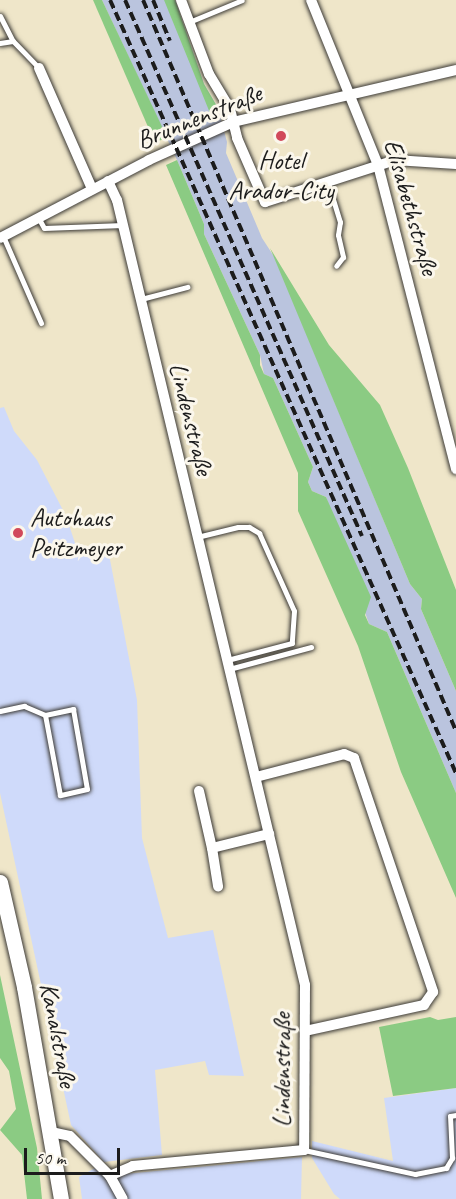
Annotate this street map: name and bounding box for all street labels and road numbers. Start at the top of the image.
street label: Brunnenstraße [132,78,266,156]
street label: Elisabethstraße [377,136,445,278]
street label: Lindenstraße [162,360,220,478]
street label: Kanalstraße [33,980,83,1090]
street label: Lindenstraße [266,1013,298,1127]

